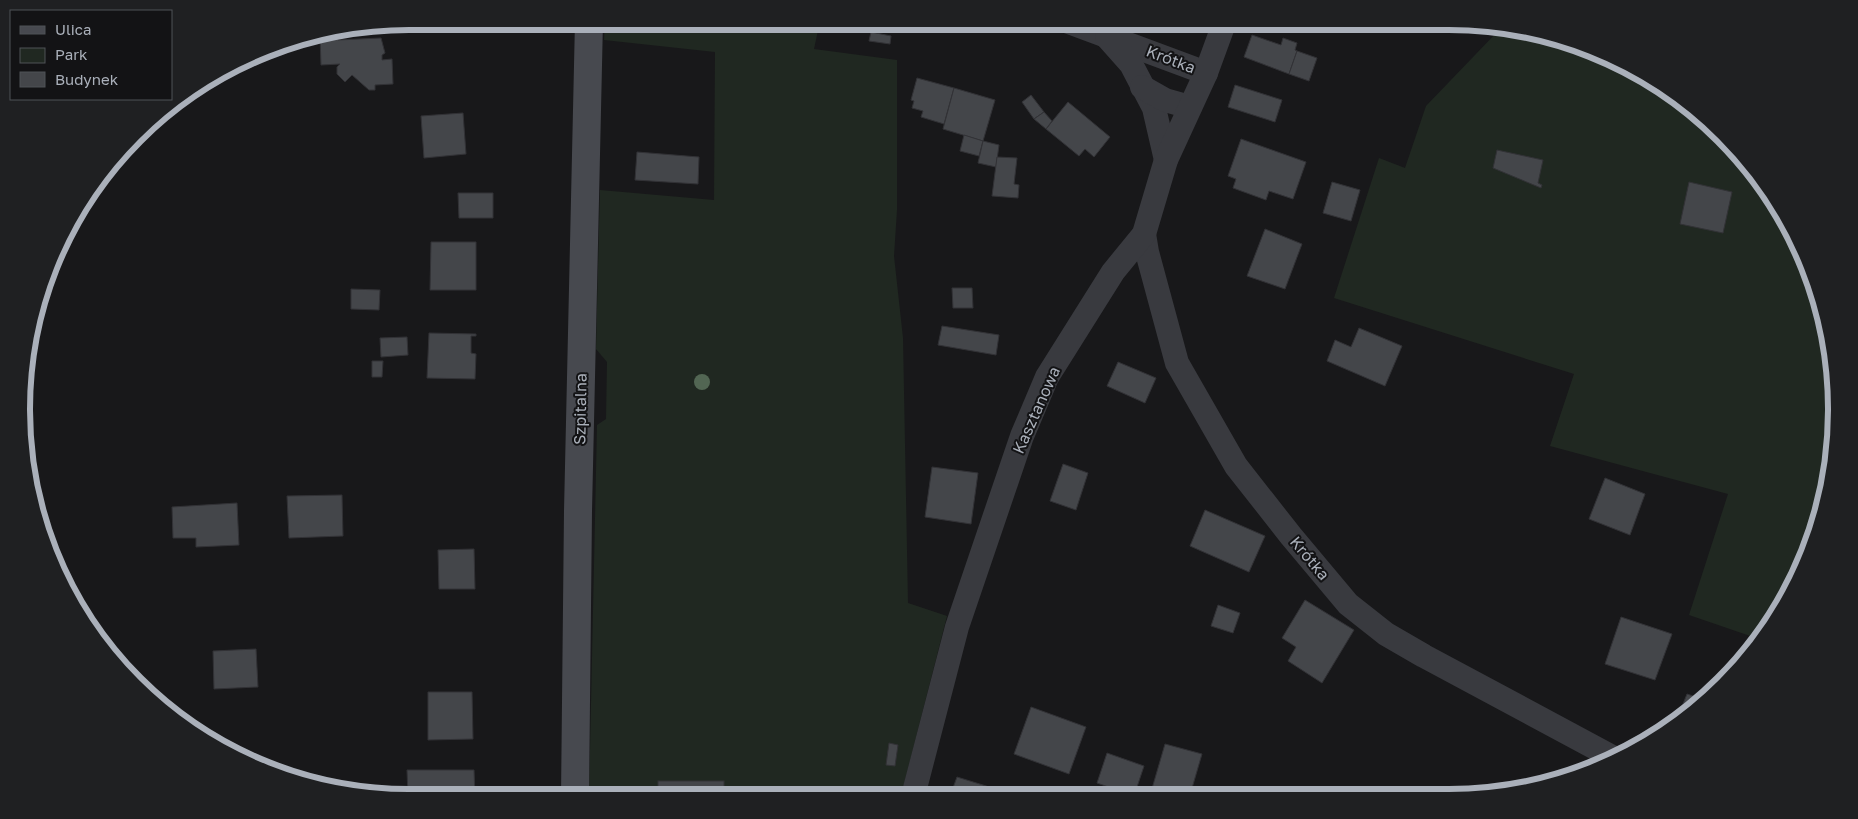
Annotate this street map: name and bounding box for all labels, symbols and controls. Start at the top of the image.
legend [10,10,172,100]
text: Ulica [55,20,91,38]
street label: Krótka [1144,41,1198,77]
text: Park [55,45,88,63]
text: Budynek [55,70,119,88]
street label: Kasztanowa [1008,363,1064,457]
street label: Szpitalna [569,373,591,445]
street label: Krótka [1286,532,1334,584]

